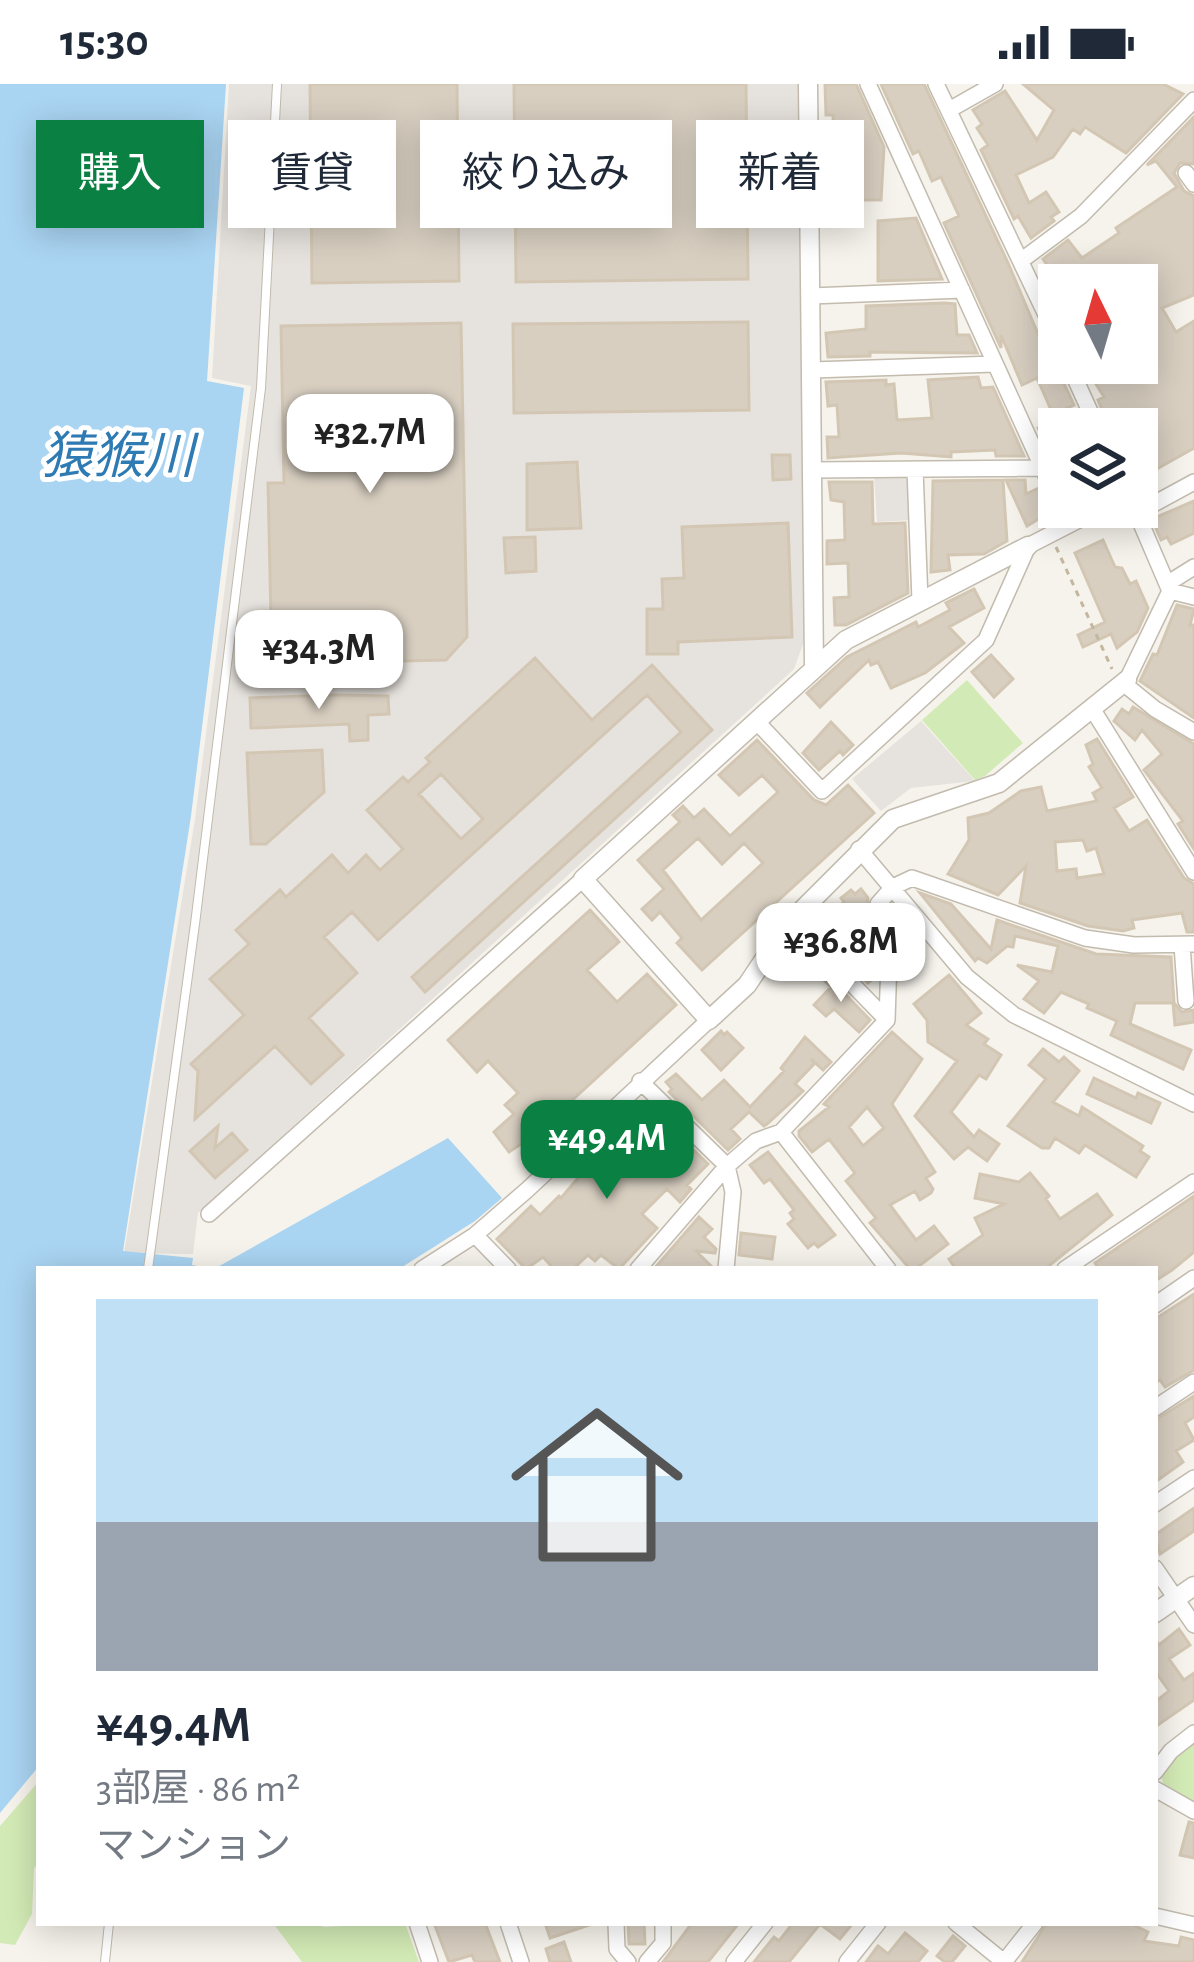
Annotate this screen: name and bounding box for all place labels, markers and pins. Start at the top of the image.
pin: ¥32.7M [272,394,468,496]
pin: ¥34.3M [221,610,417,712]
pin: ¥36.8M [743,903,939,1005]
pin: ¥49.4M [509,1100,705,1202]

